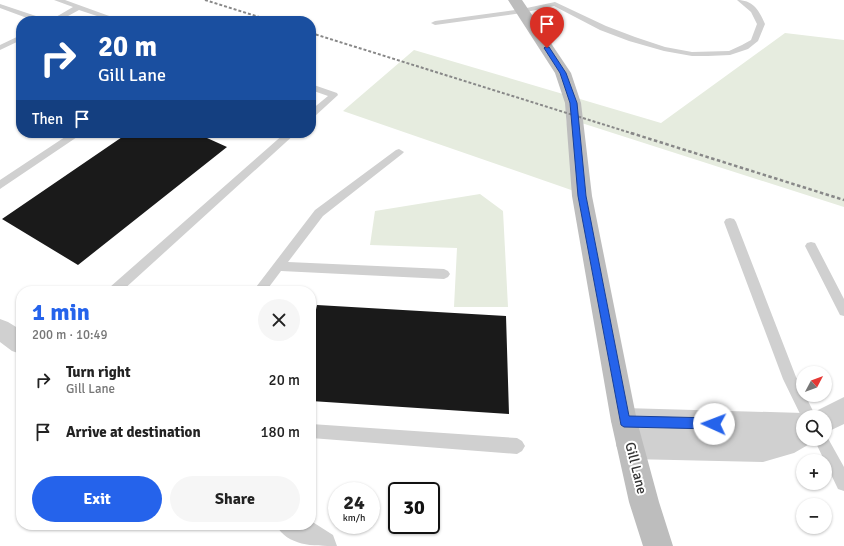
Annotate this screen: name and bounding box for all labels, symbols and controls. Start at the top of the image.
pin [530,7.0,564,48]
icon: arrive [536,13,558,35]
text: 20 m [98,30,157,64]
icon: right [32,32,84,84]
text: Gill Lane [98,64,166,86]
icon: arrive [71,108,93,130]
text: Then [32,110,63,128]
text: 1 min [32,297,90,327]
button: close [258,299,300,341]
text: 200 m · 10:49 [32,327,108,343]
text: Turn right [66,363,131,381]
north arrow [796,366,832,402]
map controls [796,366,832,534]
icon: right [32,369,54,391]
text: 20 m [269,371,300,389]
text: Gill Lane [66,381,115,397]
position arrow [693,403,735,445]
button: search [796,410,832,446]
icon: arrive [32,421,54,443]
text: Arrive at destination [66,423,201,441]
text: 180 m [260,423,300,441]
street label: Gill Lane [621,440,651,496]
button: + [796,454,832,490]
button: Exit [32,476,162,522]
button: Share [170,476,300,522]
speed limit sign: 30 [388,482,440,534]
text: 24 [343,490,365,515]
button: − [796,498,832,534]
text: km/h [343,512,365,524]

